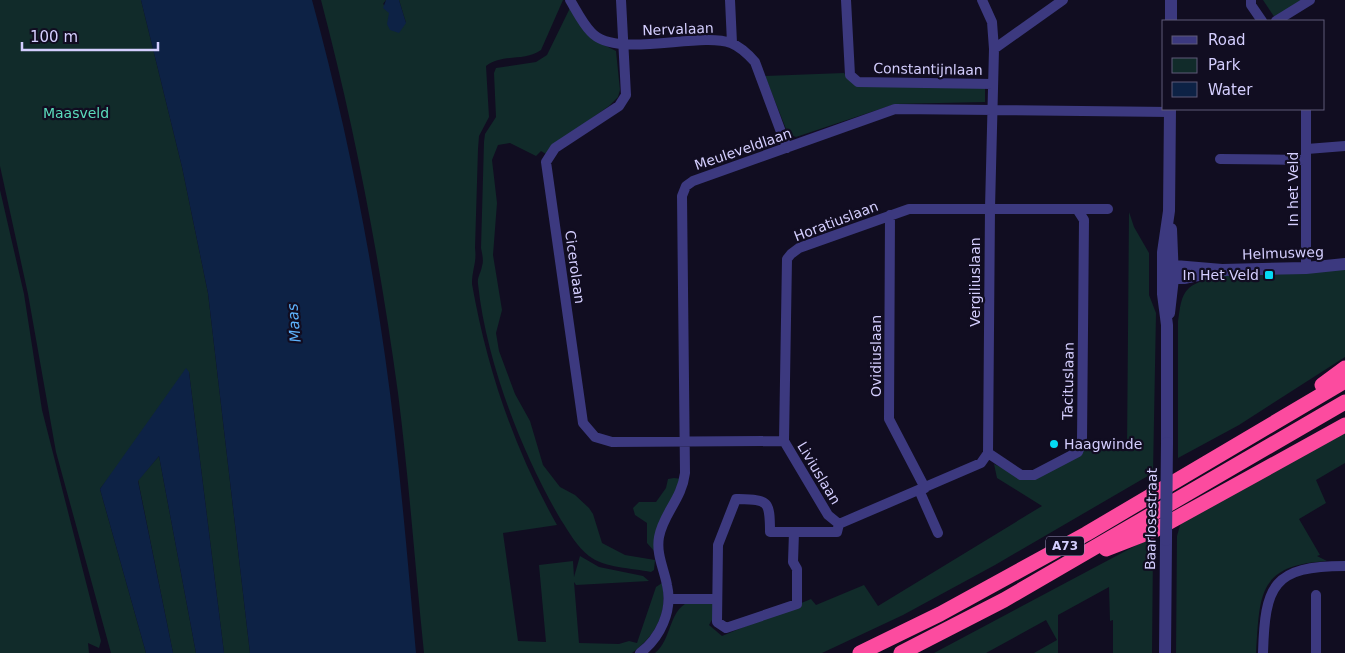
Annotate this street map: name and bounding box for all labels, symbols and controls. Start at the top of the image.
scale bar [22,20,159,52]
street label: Nervalaan [642,20,714,38]
legend [1162,20,1325,110]
text: 100 m [30,28,78,46]
text: Road [1208,31,1246,49]
text: Park [1208,56,1241,74]
street label: Constantijnlaan [873,60,983,78]
text: Water [1208,81,1253,99]
park label: Maasveld [43,105,109,121]
street label: Meuleveldlaan [692,125,794,173]
street label: In het Veld [1285,152,1301,226]
street label: Horatiuslaan [792,198,880,244]
street label: Cicerolaan [562,229,588,305]
street label: Vergiliuslaan [967,237,983,327]
street label: Helmusweg [1242,244,1324,262]
place label: In Het Veld [1183,267,1259,283]
marker: In Het Veld [1263,269,1275,281]
water label: Maas [283,303,305,343]
street label: Ovidiuslaan [868,315,884,397]
street label: Tacituslaan [1059,342,1077,421]
place label: Haagwinde [1064,436,1142,452]
marker: Haagwinde [1048,438,1060,450]
street label: Liviuslaan [794,439,844,507]
street label: Baarlosestraat [1142,467,1160,570]
road number: A73 [1046,536,1084,556]

